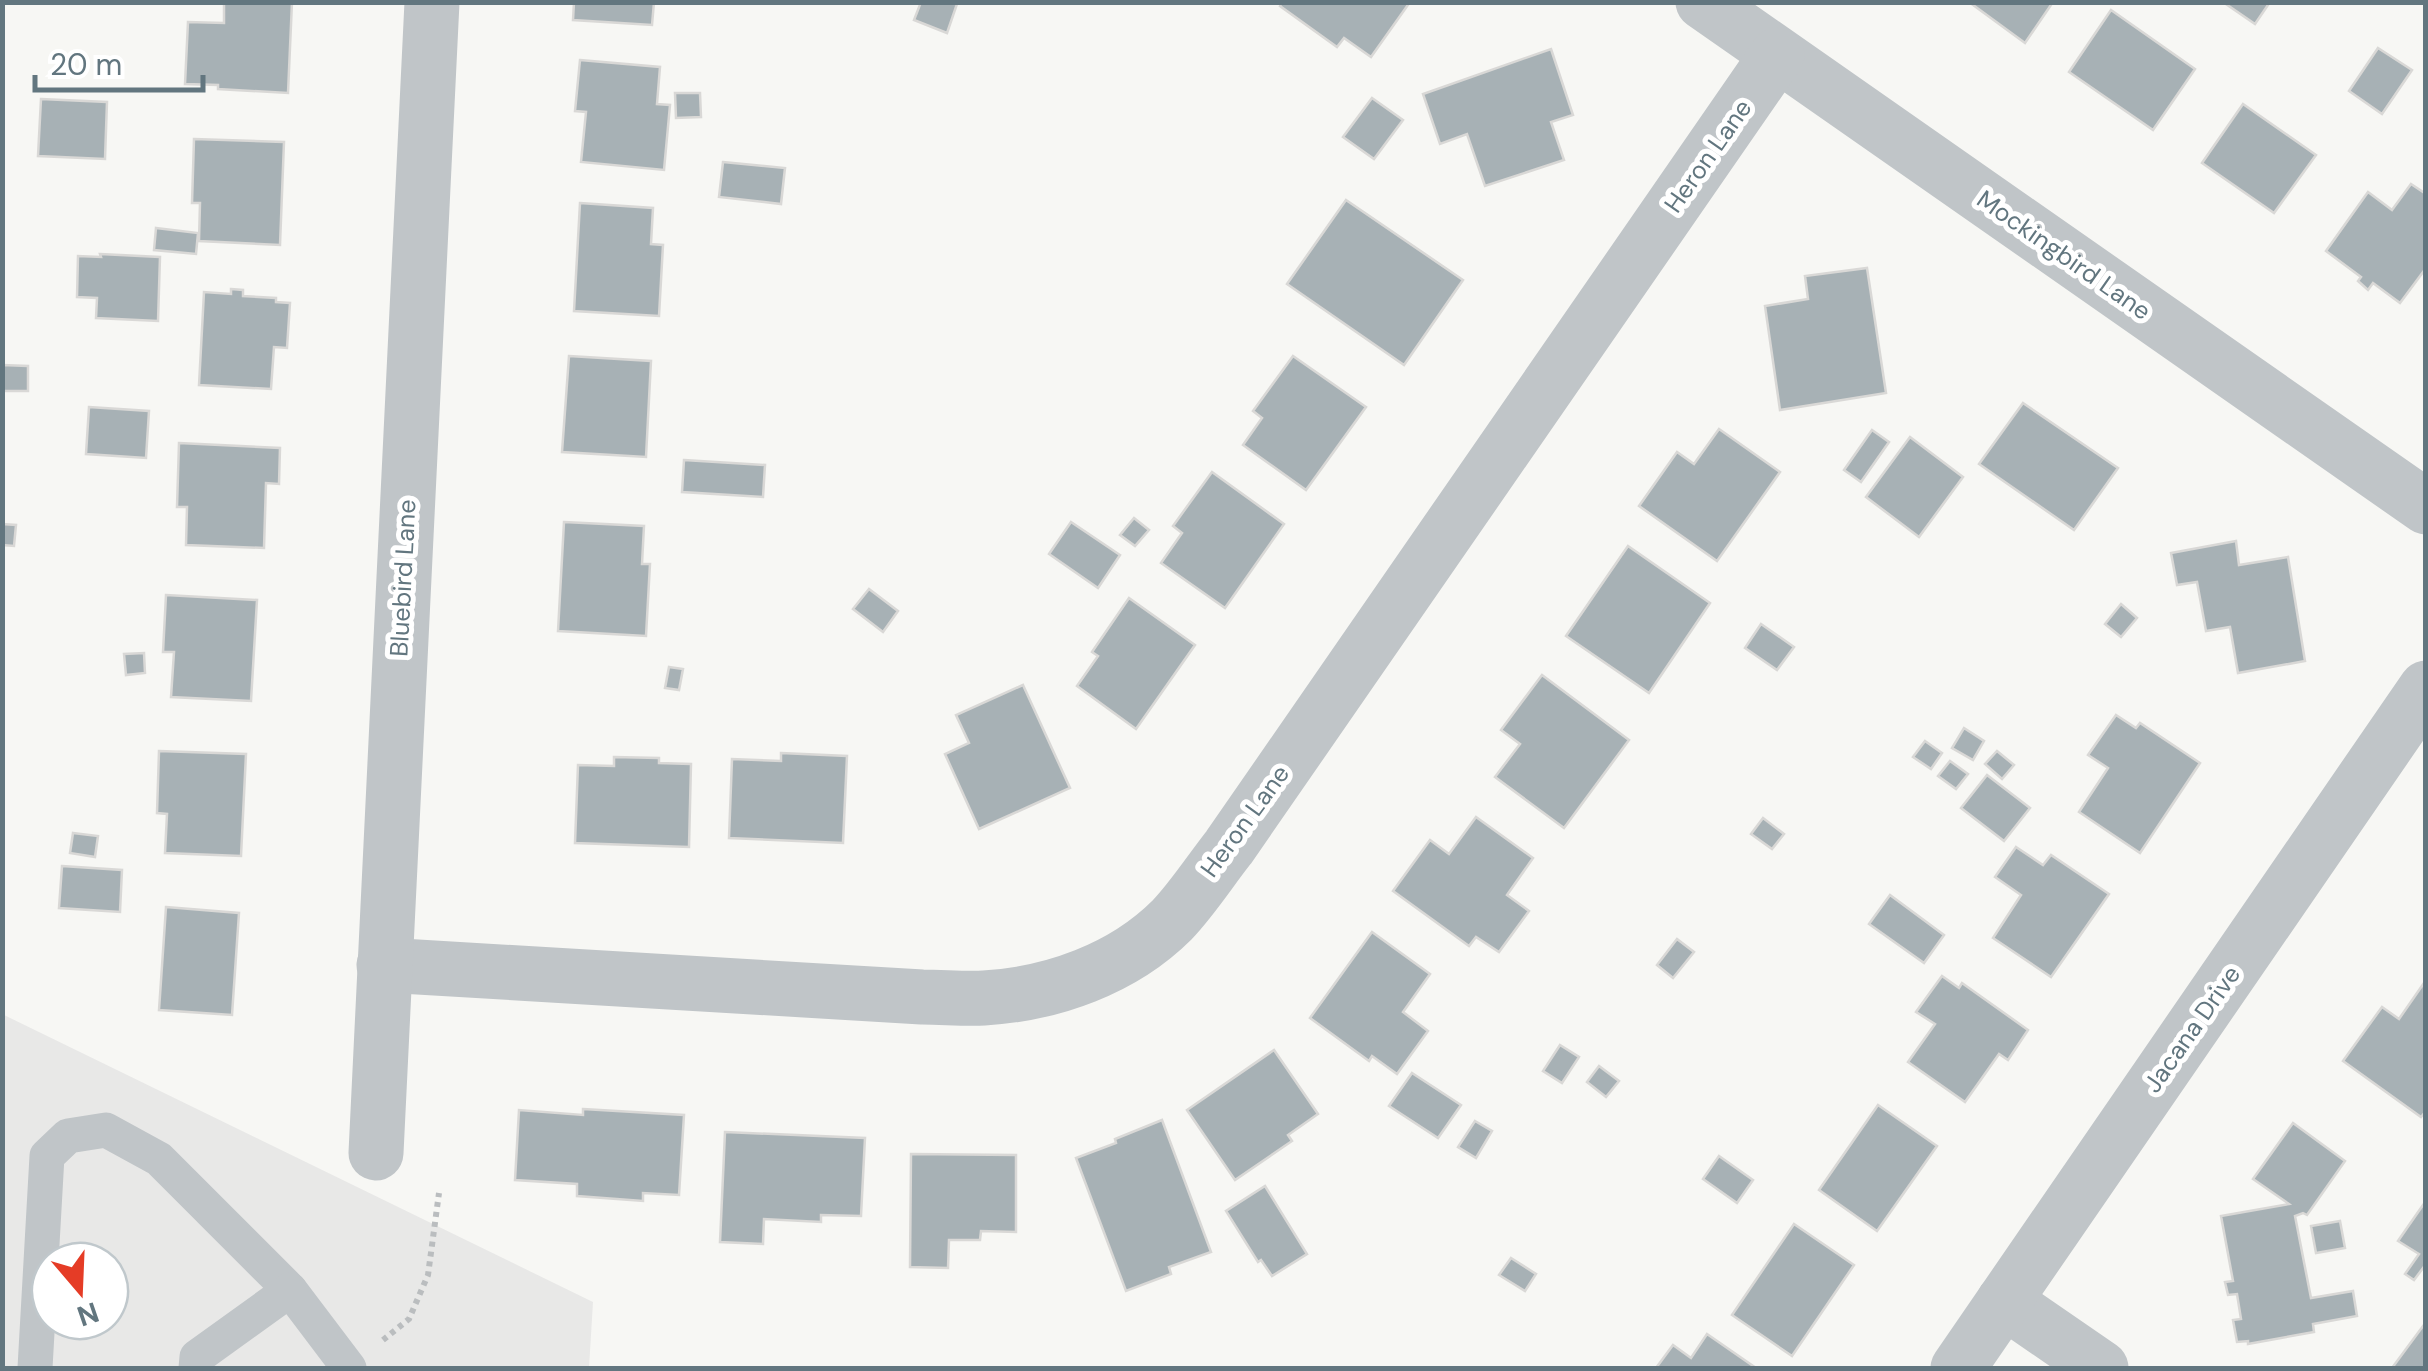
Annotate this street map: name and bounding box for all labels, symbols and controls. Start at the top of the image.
scale bar [35,30,202,92]
text: 20 m [50,45,122,84]
street label: Heron Lane [1657,93,1759,219]
street label: Mockingbird Lane [1971,183,2157,327]
street label: Bluebird Lane [382,499,424,657]
street label: Heron Lane [1193,758,1297,884]
street label: Jacana Drive [2136,959,2248,1099]
north arrow [30,1241,130,1341]
text: N [72,1293,104,1335]

